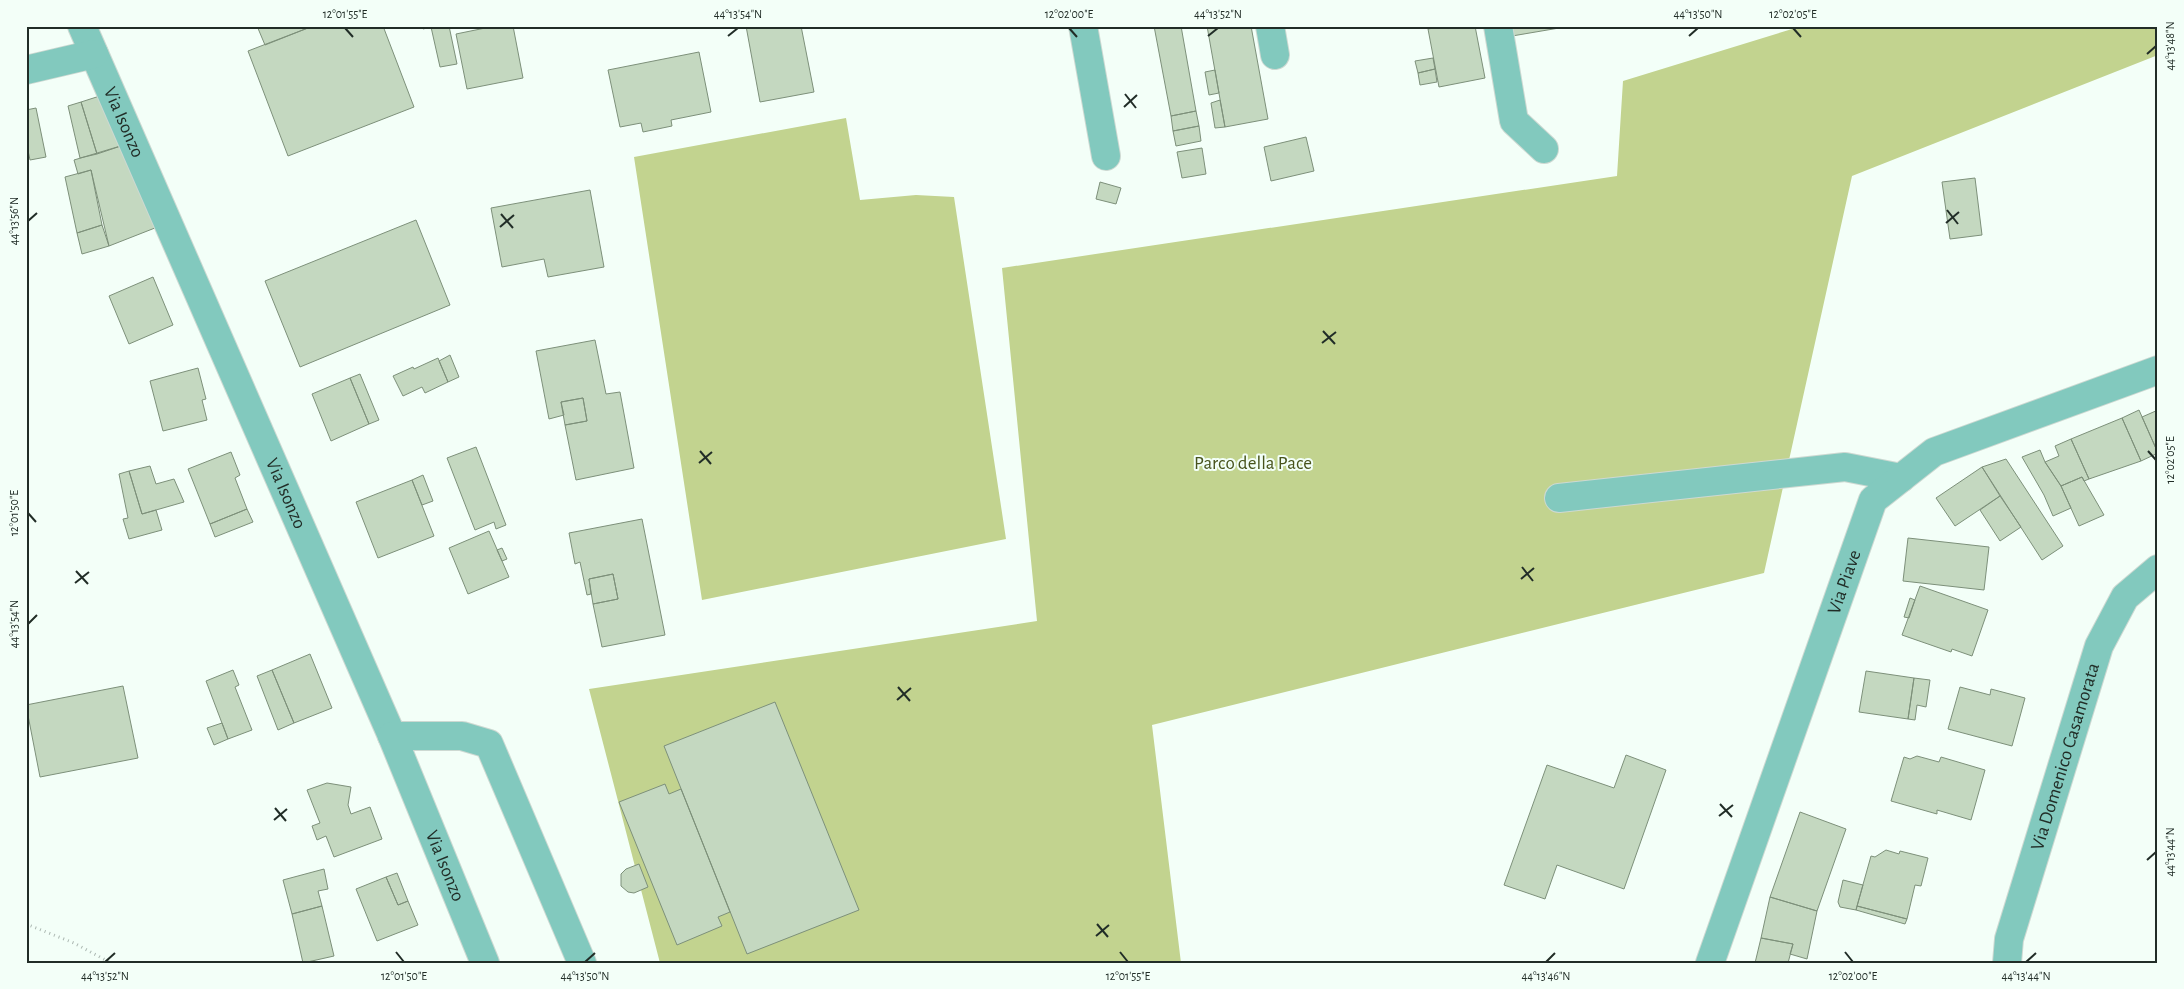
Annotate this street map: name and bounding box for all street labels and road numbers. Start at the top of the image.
street label: Via Isonzo [100,84,148,160]
street label: Via Isonzo [262,455,310,531]
street label: Via Piave [1824,547,1864,617]
street label: Via Domenico Casamorata [2027,660,2103,853]
street label: Via Isonzo [422,828,468,904]

